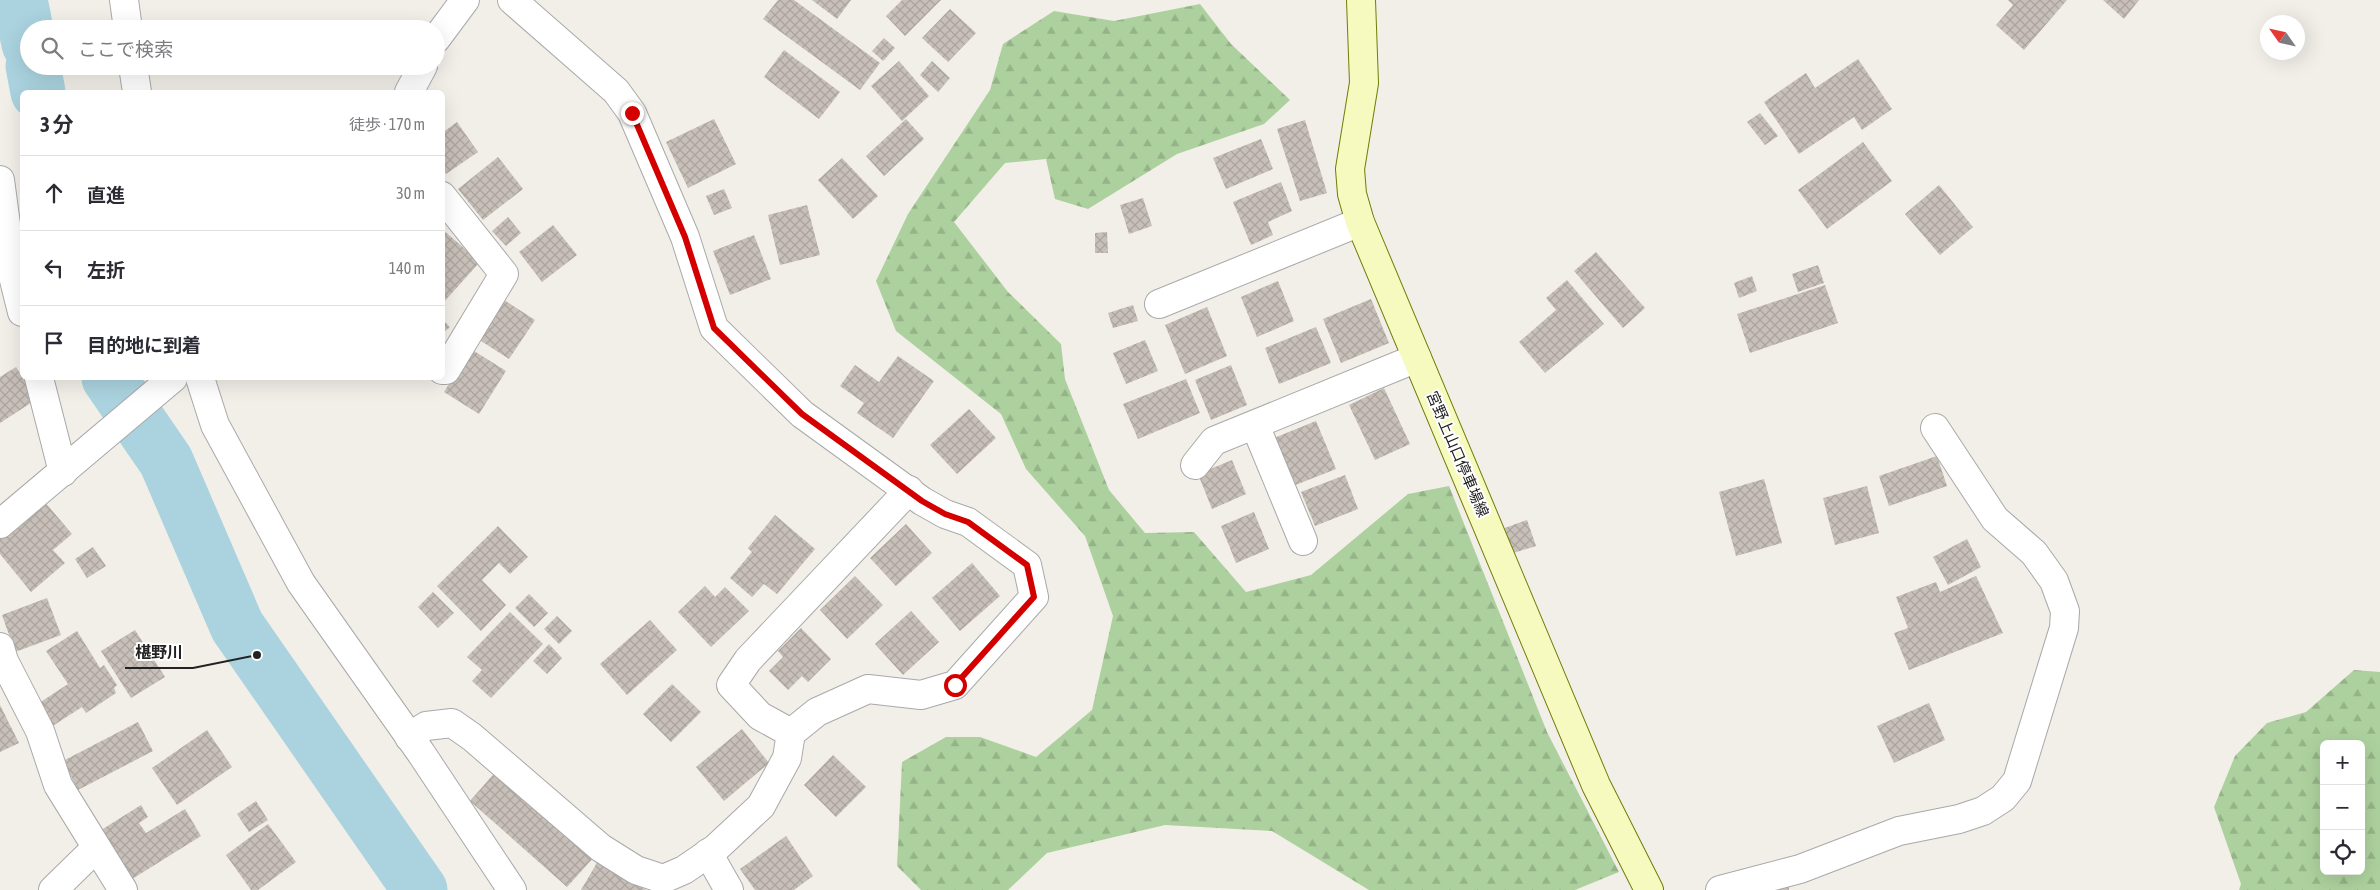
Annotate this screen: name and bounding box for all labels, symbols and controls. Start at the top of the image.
north arrow [2260,15,2305,60]
search box [20,20,445,75]
icon: search [38,34,66,62]
text: ここで検索 [78,38,173,60]
route end [621,102,644,125]
text: 3 分 [40,112,74,136]
text: 徒歩 · 170 m [349,115,425,133]
icon: ahead [40,179,68,207]
text: 直進 [87,184,125,206]
text: 30 m [396,184,425,202]
icon: left [40,254,68,282]
text: 左折 [87,259,125,281]
text: 140 m [389,259,425,277]
icon: arrive [40,329,68,357]
text: 目的地に到着 [87,334,201,356]
street label: 宮野上山口停車場線 [1424,389,1492,519]
callout: 椹野川 [125,637,193,668]
text: 椹野川 [135,643,183,661]
route start [944,674,967,697]
map controls [2320,740,2365,875]
button: + [2320,740,2365,785]
button: − [2320,785,2365,830]
button: locate [2320,830,2365,875]

